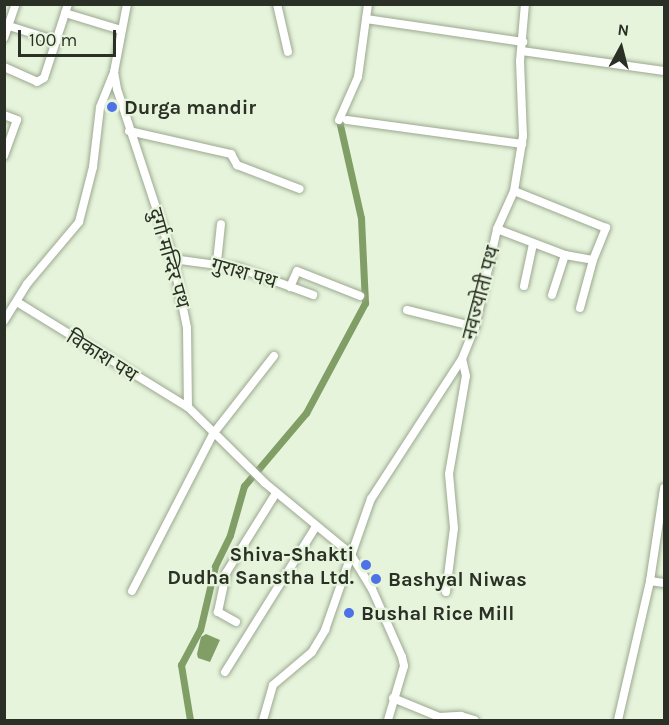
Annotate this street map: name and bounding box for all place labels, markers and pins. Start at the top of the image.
place label: Durga mandir [124,95,256,119]
marker: Durga mandir [105,100,119,114]
place label: Shiva-Shakti Dudha Sanstha Ltd. [167,542,354,589]
marker: Shiva-Shakti Dudha Sanstha Ltd. [359,558,373,572]
place label: Bashyal Niwas [388,567,527,591]
marker: Bashyal Niwas [369,572,383,586]
place label: Bushal Rice Mill [361,601,514,625]
marker: Bushal Rice Mill [342,606,356,620]

